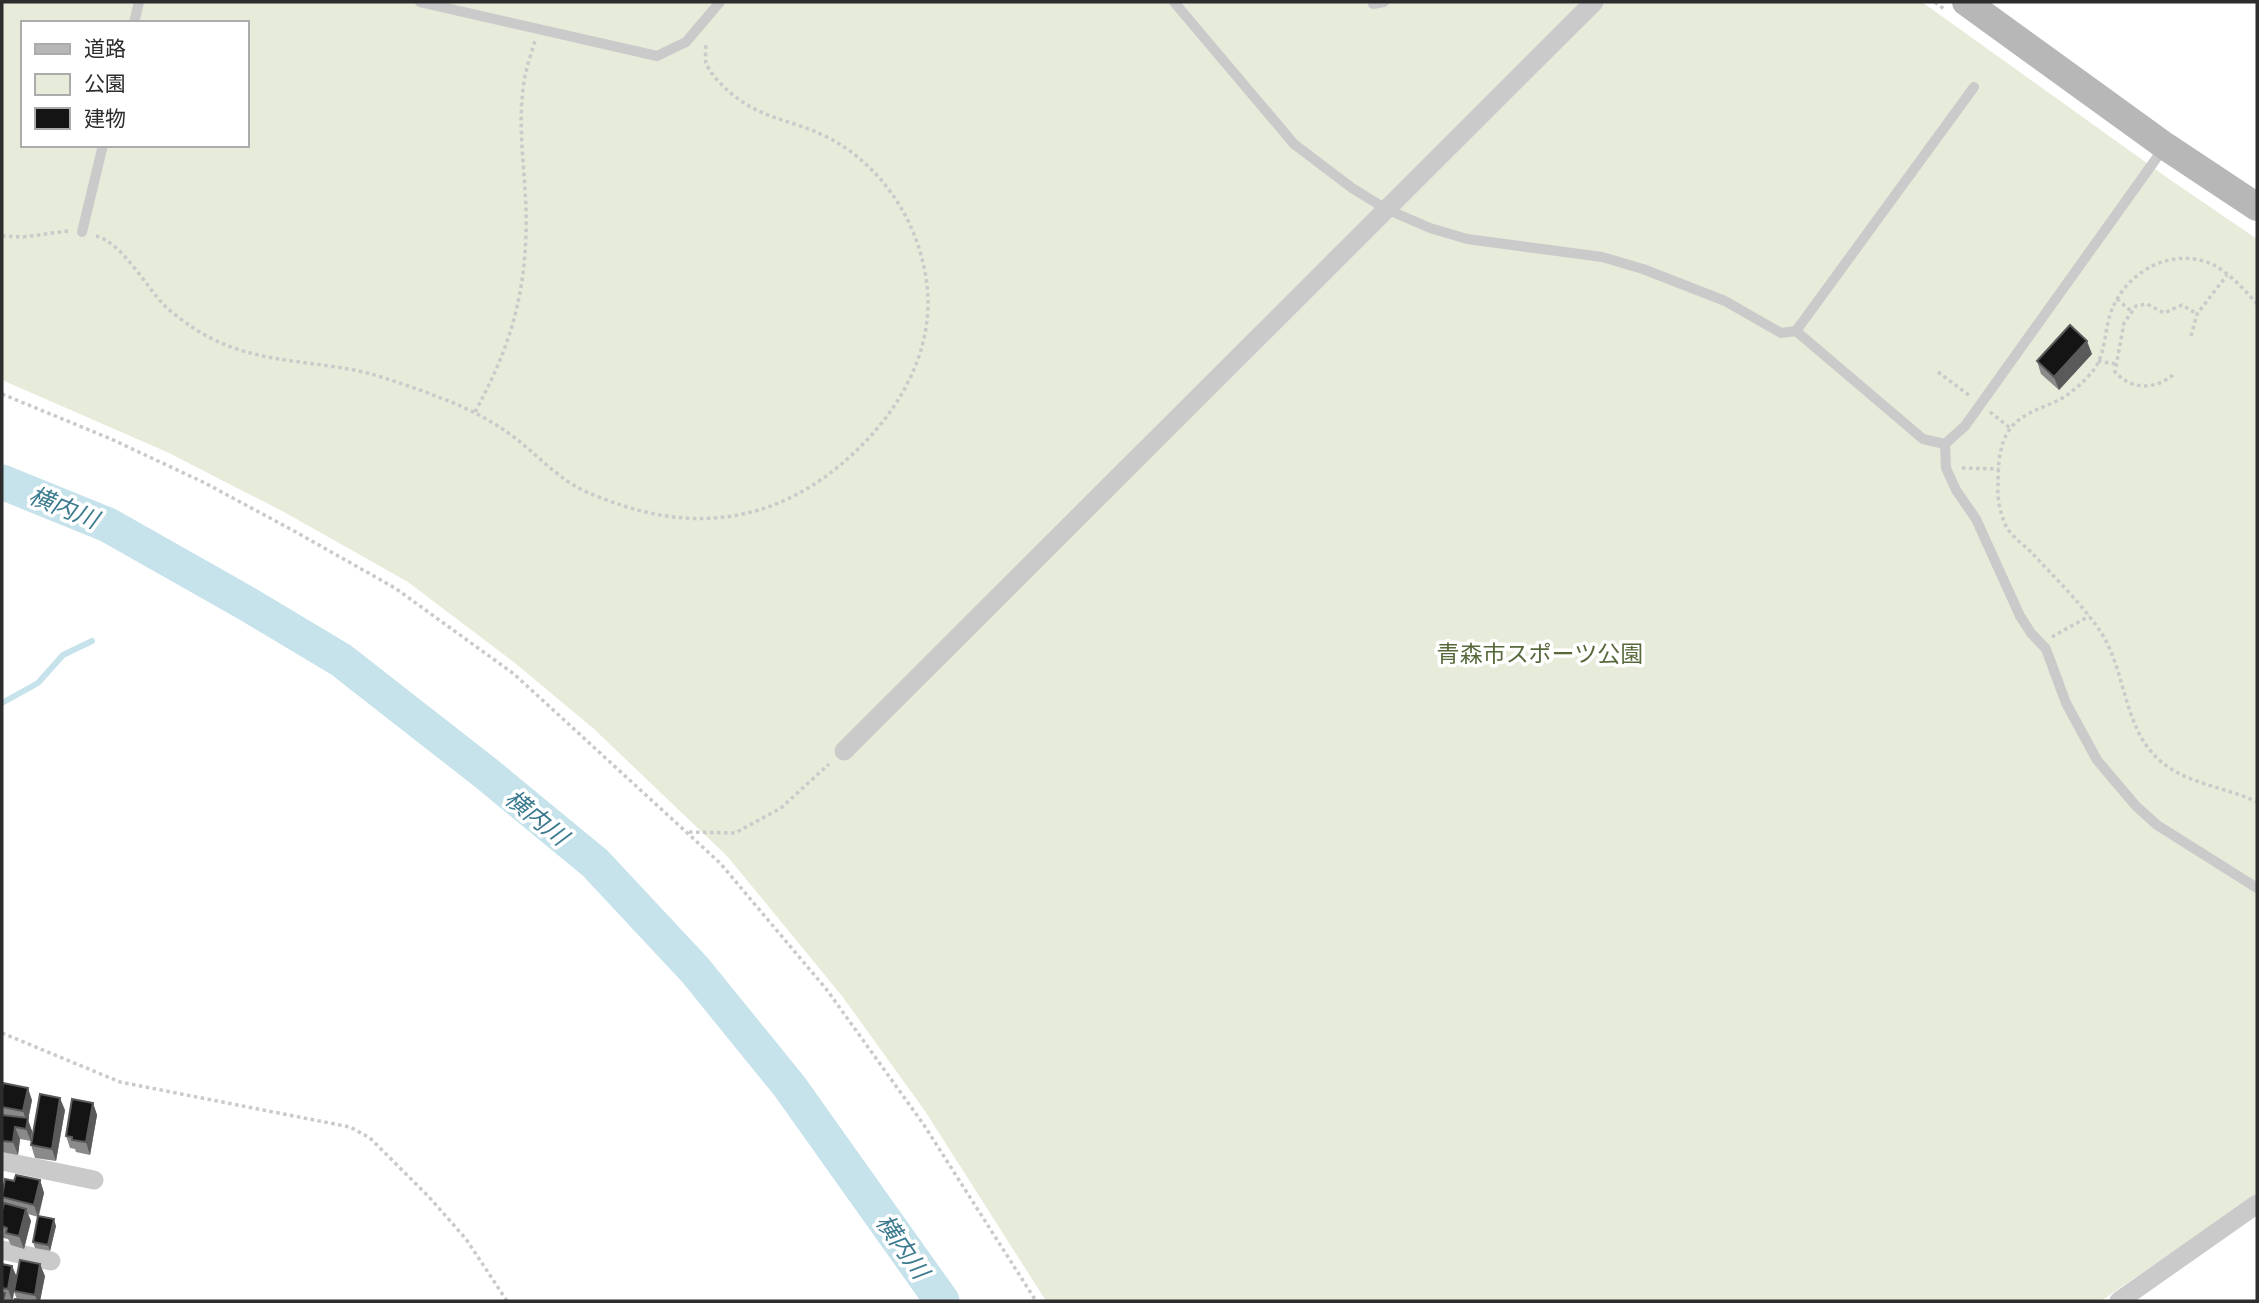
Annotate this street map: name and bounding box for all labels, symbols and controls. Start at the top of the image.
legend [21,21,248,147]
text: 道路 [84,34,126,63]
text: 公園 [84,69,126,98]
text: 建物 [84,104,126,133]
water label: 横内川 [25,479,106,536]
park label: 青森市スポーツ公園 [1437,638,1643,669]
water label: 横内川 [499,782,577,854]
water label: 横内川 [869,1207,938,1287]

